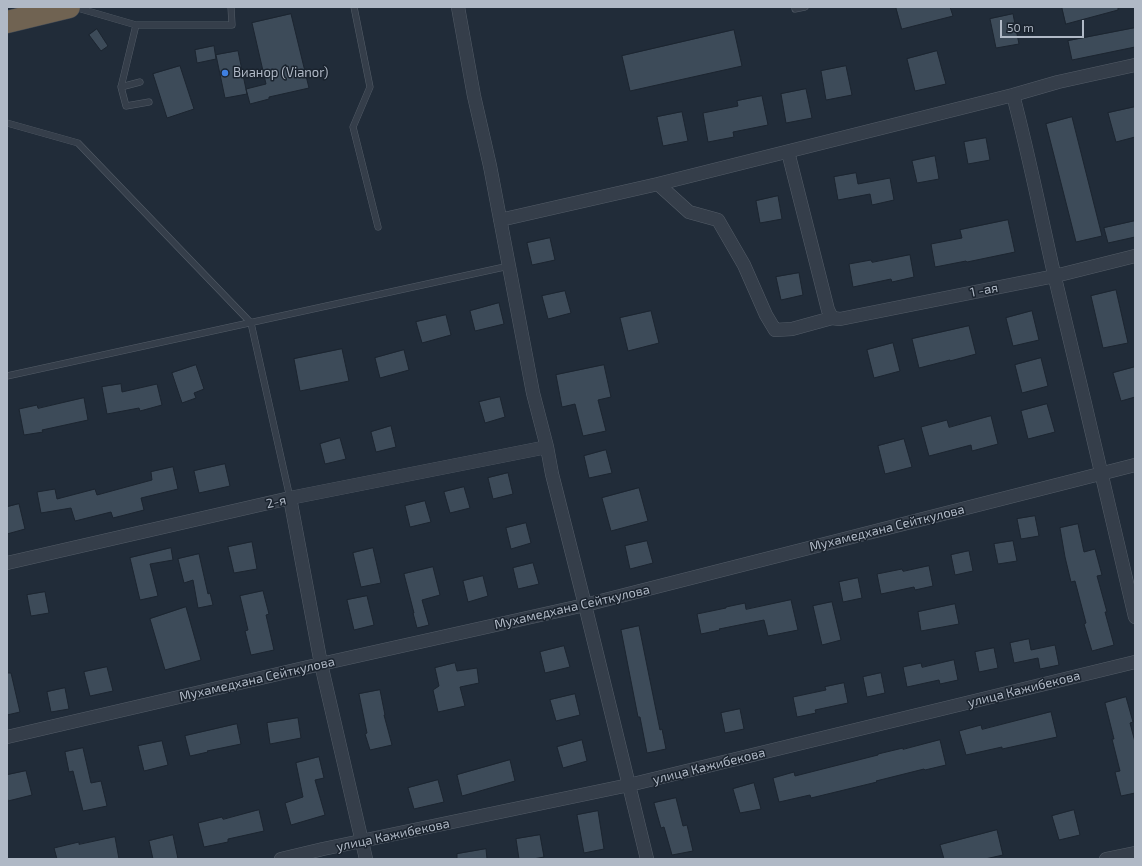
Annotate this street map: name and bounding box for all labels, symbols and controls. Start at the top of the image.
scale bar [1002,12,1086,38]
text: 50 m [1007,20,1034,34]
place label: Вианор (Vianor) [233,65,328,81]
marker: Вианор (Vianor) [220,68,230,78]
street label: 1 -ая [969,280,999,300]
street label: 2-я [264,492,288,512]
street label: Мухамедхана Сейткулова [808,501,966,555]
street label: Мухамедхана Сейткулова [493,581,651,633]
street label: Мухамедхана Сейткулова [178,653,336,705]
street label: улица Кажибекова [966,667,1082,711]
street label: улица Кажибекова [651,744,767,788]
street label: улица Кажибекова [335,815,451,855]

